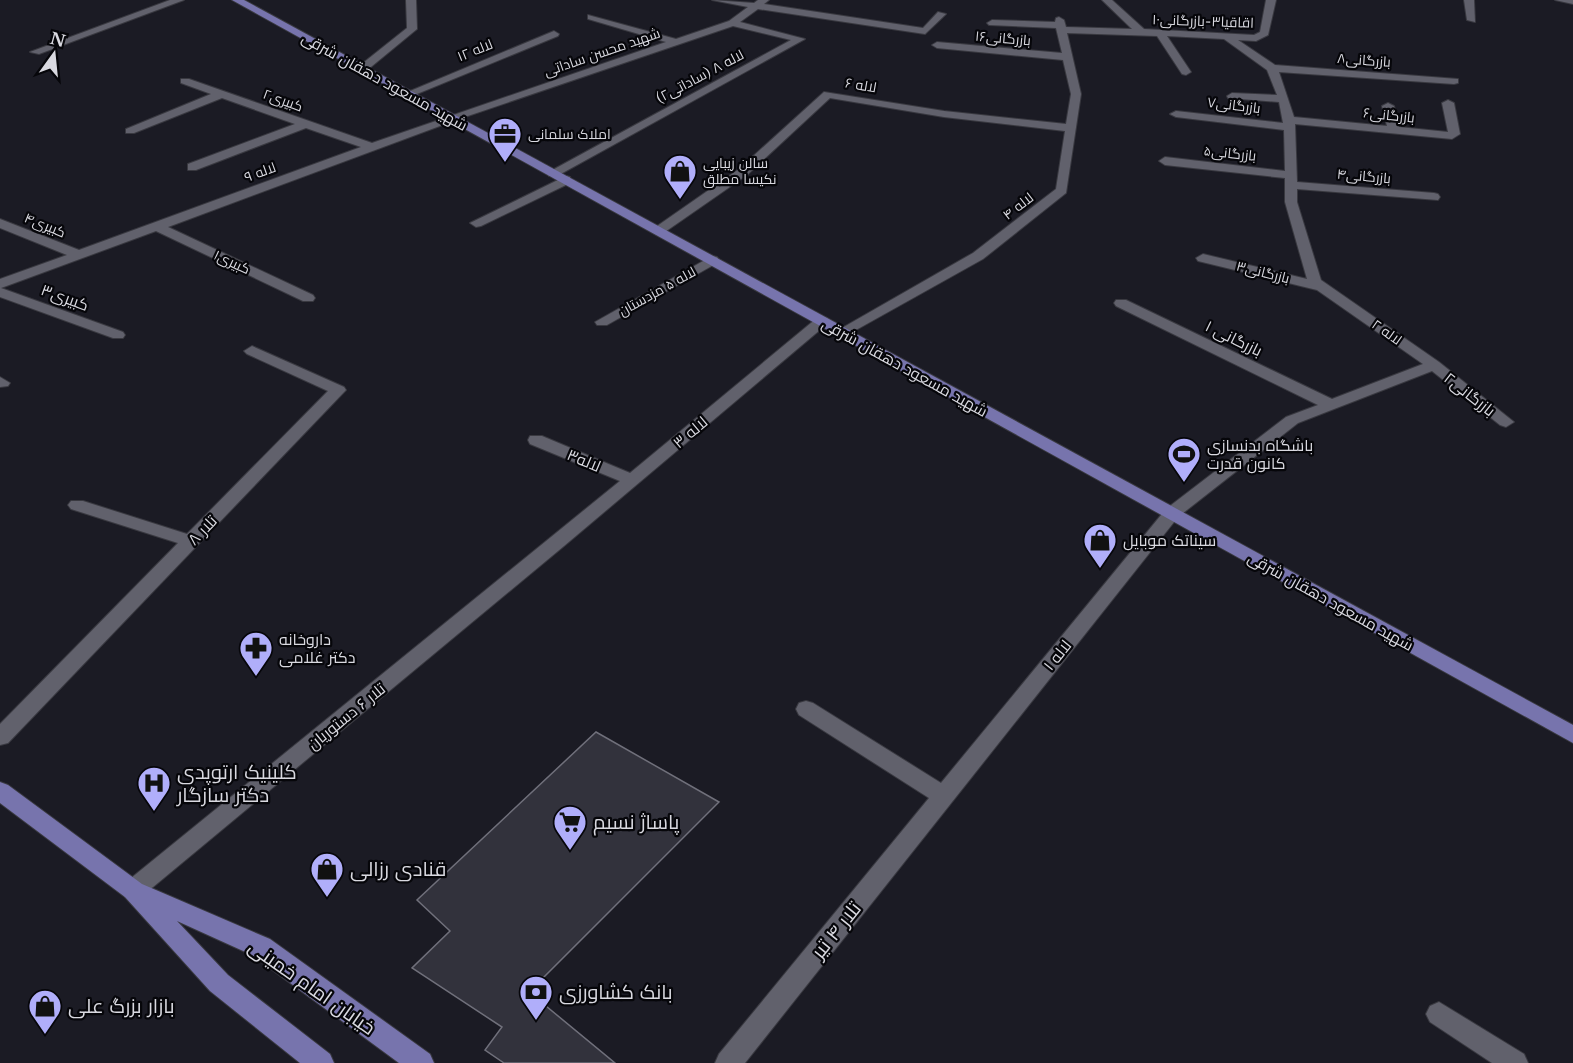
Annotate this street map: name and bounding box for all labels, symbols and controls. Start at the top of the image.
street label: اقاقیا۳-بازرگانی۱۰ [1152,10,1254,32]
north arrow [24,24,84,84]
street label: شهید محسن ساداتی [541,24,663,80]
street label: شهید مسعود دهقان شرقی [298,27,471,136]
street label: بازرگانی۱۶ [974,27,1032,49]
text: N [48,28,68,51]
street label: لاله ۱۲ [455,35,495,65]
street label: لاله ۸ (ساداتی۲) [653,45,747,107]
street label: بازرگانی۸ [1337,49,1391,71]
street label: لاله ۶ [844,73,878,97]
street label: کبیری۲ [261,85,305,115]
street label: بازرگانی۷ [1206,93,1262,117]
street label: بازرگانی۶ [1362,103,1416,127]
office icon: املاک سلمانی [487,116,523,163]
place label: املاک سلمانی [528,125,611,143]
street label: بازرگانی۵ [1203,141,1257,165]
shop icon: سالن زیبایی نکیسا مطلق [662,153,698,200]
place label: سالن زیبایی نکیسا مطلق [703,154,777,188]
street label: لاله ۹ [242,158,278,186]
street label: بازرگانی۴ [1336,165,1392,187]
street label: لاله ۴ [999,188,1037,224]
street label: کبیری۴ [22,209,68,241]
street label: کبیری۱ [211,246,253,278]
street label: بازرگانی۳ [1234,257,1292,287]
street label: لاله ۵ مزدستان [615,262,699,320]
street label: کبیری۳ [38,279,92,316]
street label: شهید مسعود دهقان شرقی [818,313,991,422]
street label: لاله ۲ [1369,315,1405,349]
street label: بازرگانی ۱ [1202,316,1266,361]
street label: بازرگانی۲ [1440,368,1500,421]
street label: لاله ۳ [668,412,712,452]
place label: باشگاه بدنسازی کانون قدرت [1207,435,1313,474]
sports icon: باشگاه بدنسازی کانون قدرت [1166,436,1202,483]
street label: لاله۳ [564,444,604,476]
street label: تلار ۸ [183,510,221,549]
shop icon: سیناتک موبایل [1082,522,1118,569]
place label: سیناتک موبایل [1123,530,1216,551]
street label: شهید مسعود دهقان شرقی [1244,547,1417,656]
place label: داروخانه دکتر غلامی [279,629,355,668]
pharmacy icon: داروخانه دکتر غلامی [238,630,274,677]
street label: لاله ۱ [1039,636,1075,674]
street label: تلار ۶ دستوریان [303,678,390,754]
place label: کلینیک ارتوپدی دکتر سازگار [176,760,297,807]
hospital icon: کلینیک ارتوپدی دکتر سازگار [136,765,172,812]
supermarket icon: پاساژ نسیم [552,804,588,851]
place label: پاساژ نسیم [593,810,680,836]
shop icon: قنادی رزالی [309,851,345,898]
place label: قنادی رزالی [350,857,446,882]
street label: تلار ۴ تیر [805,896,867,964]
street label: خیابان امام خمینی [243,934,380,1041]
bank icon: بانک کشاورزی [518,974,554,1021]
place label: بانک کشاورزی [559,980,673,1005]
shop icon: بازار بزرگ علی [27,988,63,1035]
place label: بازار بزرگ علی [68,994,175,1019]

